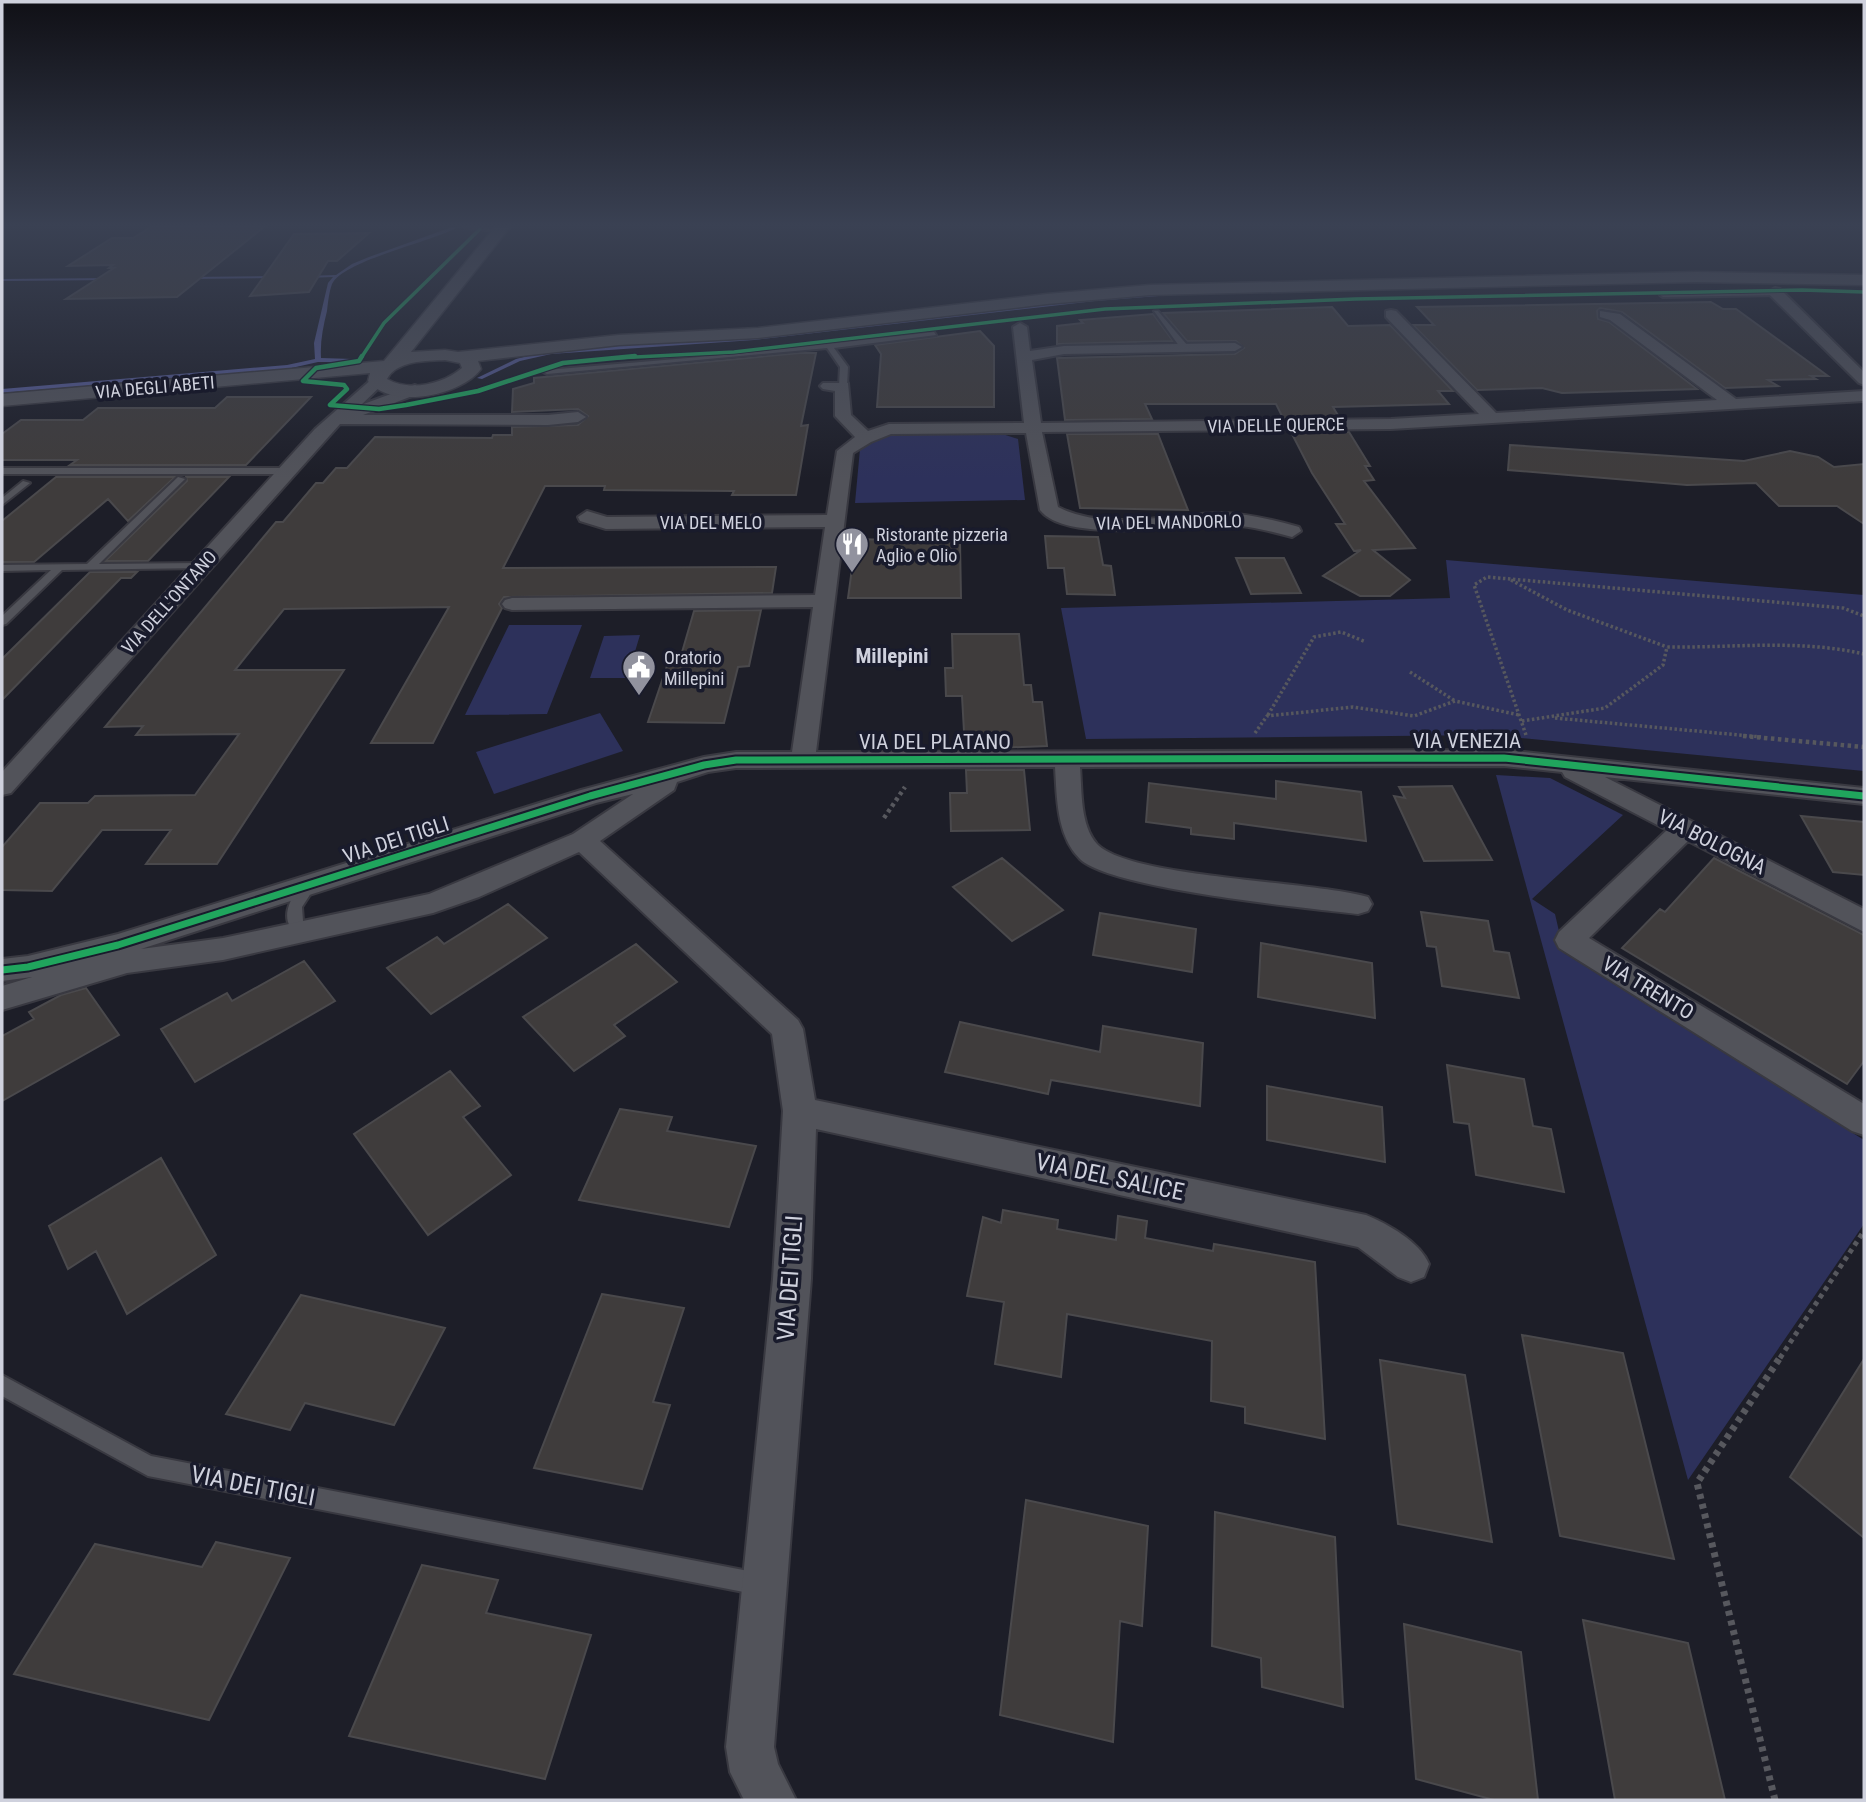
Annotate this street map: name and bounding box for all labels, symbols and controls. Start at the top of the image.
street label: VIA DEGLI ABETI [95,371,215,403]
street label: VIA DELLE QUERCE [1207,413,1345,437]
street label: VIA DEL MANDORLO [1096,510,1242,534]
street label: VIA DEL MELO [660,512,762,533]
place label: Ristorante pizzeria Aglio e Olio [876,524,1008,566]
restaurant icon: Ristorante pizzeria Aglio e Olio [833,525,871,574]
street label: VIA DELL'ONTANO [117,546,221,658]
district label: Millepini [855,644,929,668]
place label: Oratorio Millepini [664,647,724,689]
public building icon: Oratorio Millepini [620,648,658,697]
street label: VIA VENEZIA [1413,729,1521,753]
street label: VIA DEL PLATANO [859,730,1011,754]
street label: VIA BOLOGNA [1654,805,1770,879]
street label: VIA DEI TIGLI [340,812,452,868]
street label: VIA TRENTO [1598,951,1698,1025]
street label: VIA DEL SALICE [1033,1148,1187,1206]
street label: VIA DEI TIGLI [772,1214,808,1342]
street label: VIA DEI TIGLI [189,1460,317,1512]

